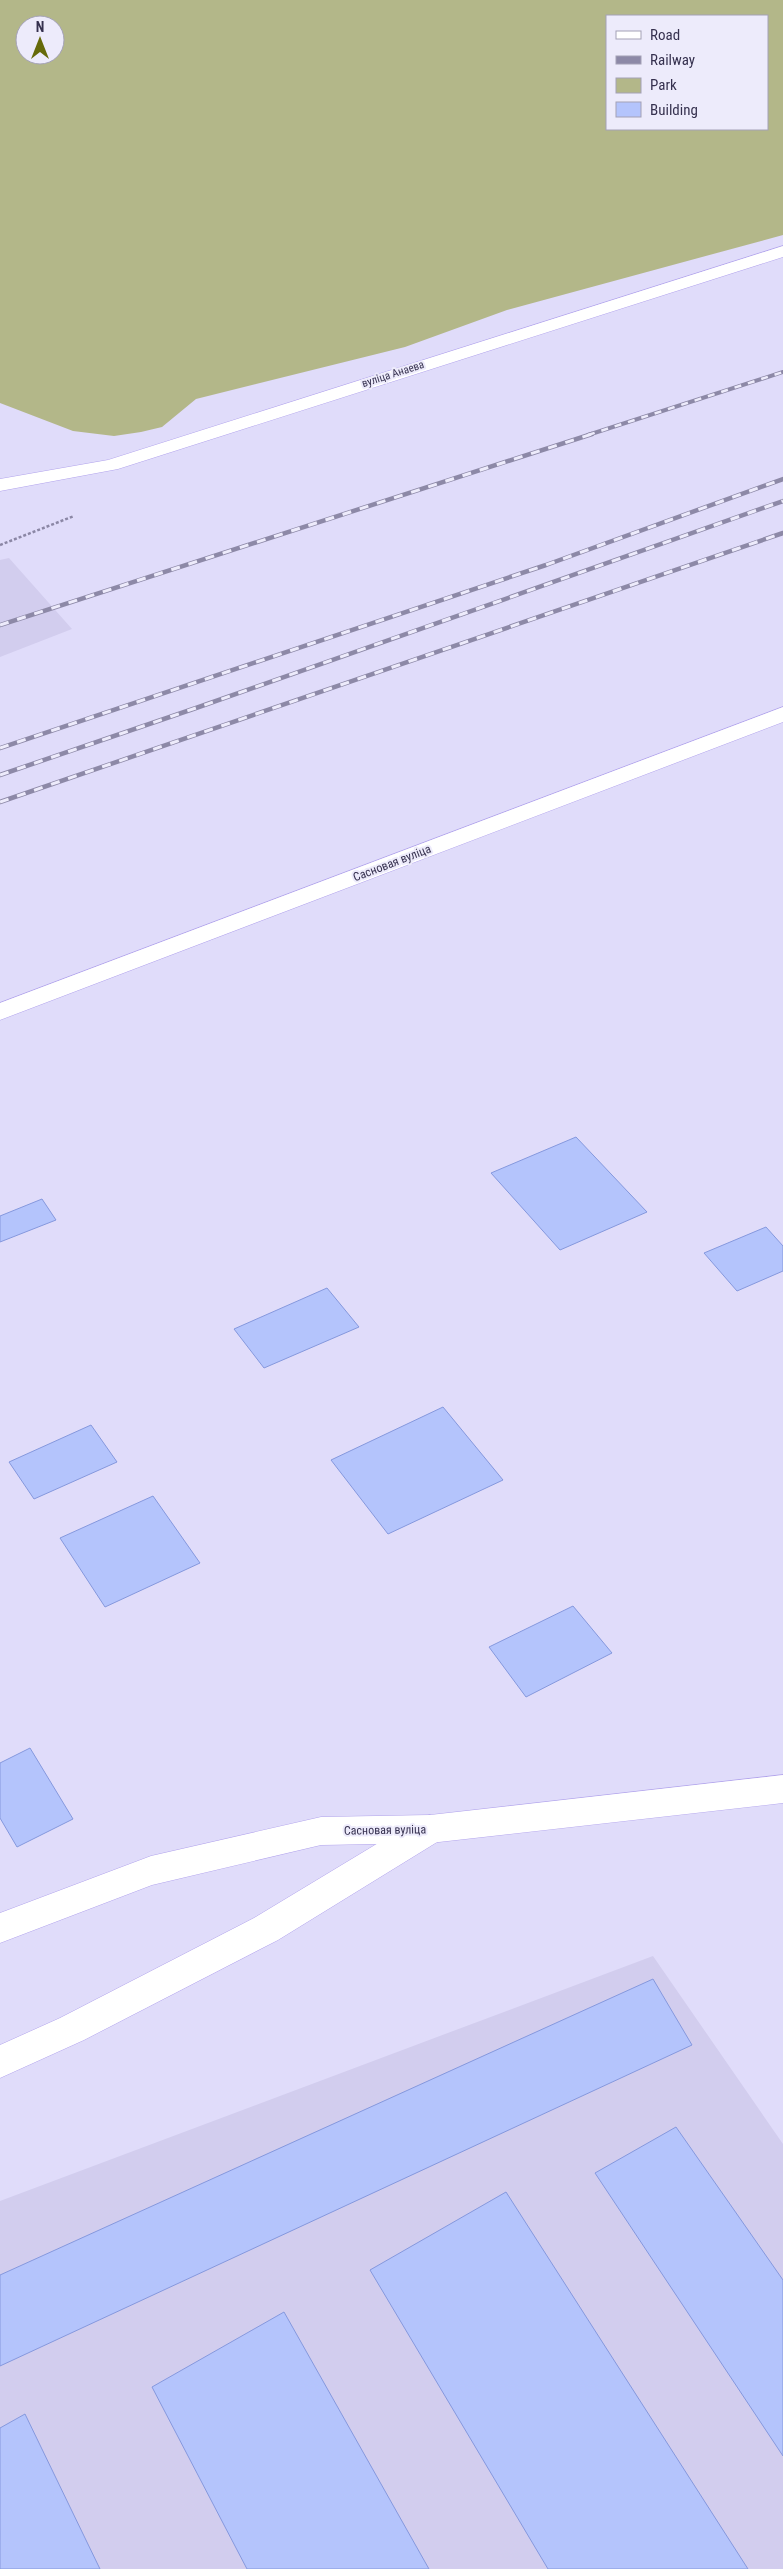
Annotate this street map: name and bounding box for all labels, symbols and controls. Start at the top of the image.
north arrow [15,15,65,65]
legend [606,15,768,130]
text: N [36,19,44,35]
text: Road [650,26,680,44]
text: Railway [650,51,695,69]
text: Park [650,76,677,94]
text: Building [650,101,698,119]
street label: вуліца Анаева [360,358,426,390]
street label: Сасновая вуліца [351,842,433,884]
street label: Сасновая вуліца [344,1822,426,1838]

